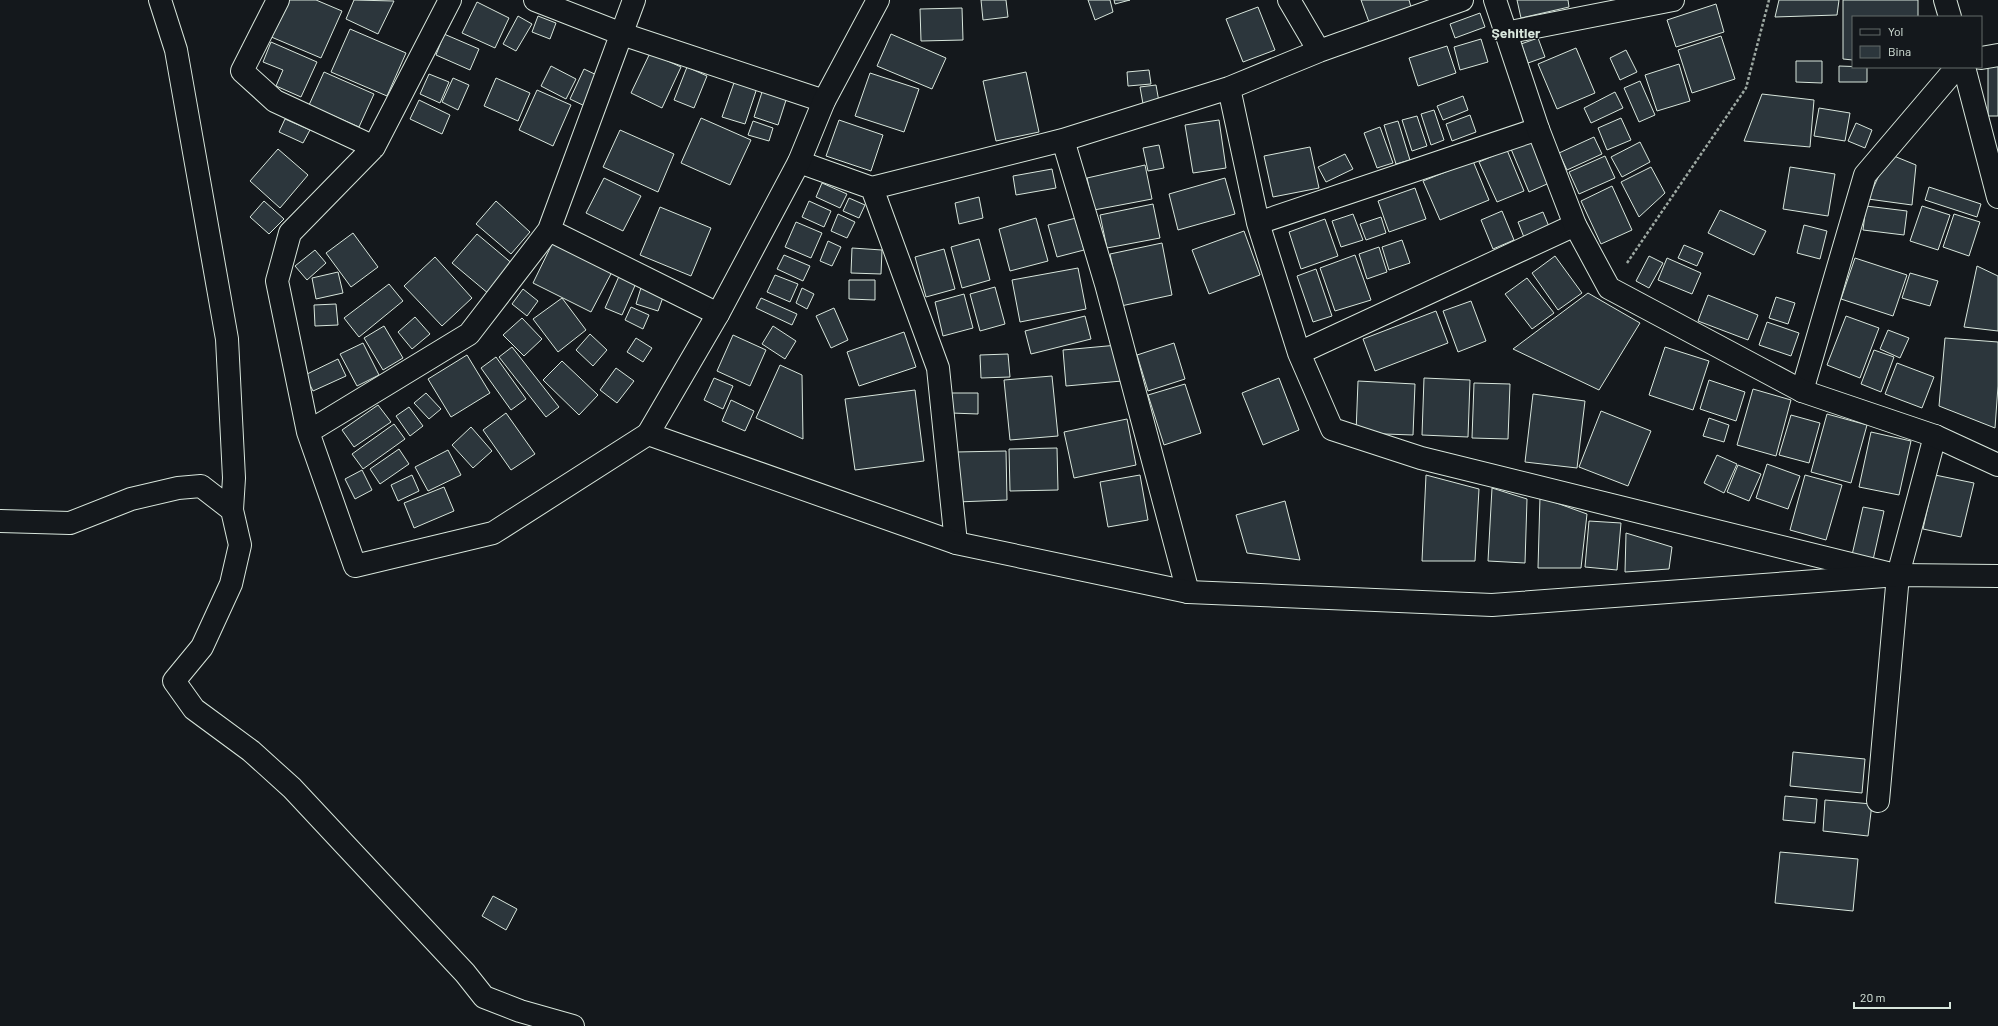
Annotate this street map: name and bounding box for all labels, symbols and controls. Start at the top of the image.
legend [1852,16,1982,68]
district label: Şehitler [1492,24,1541,41]
text: Yol [1888,24,1903,38]
text: Bina [1888,44,1911,58]
scale bar [1854,984,1950,1010]
text: 20 m [1860,990,1886,1004]

